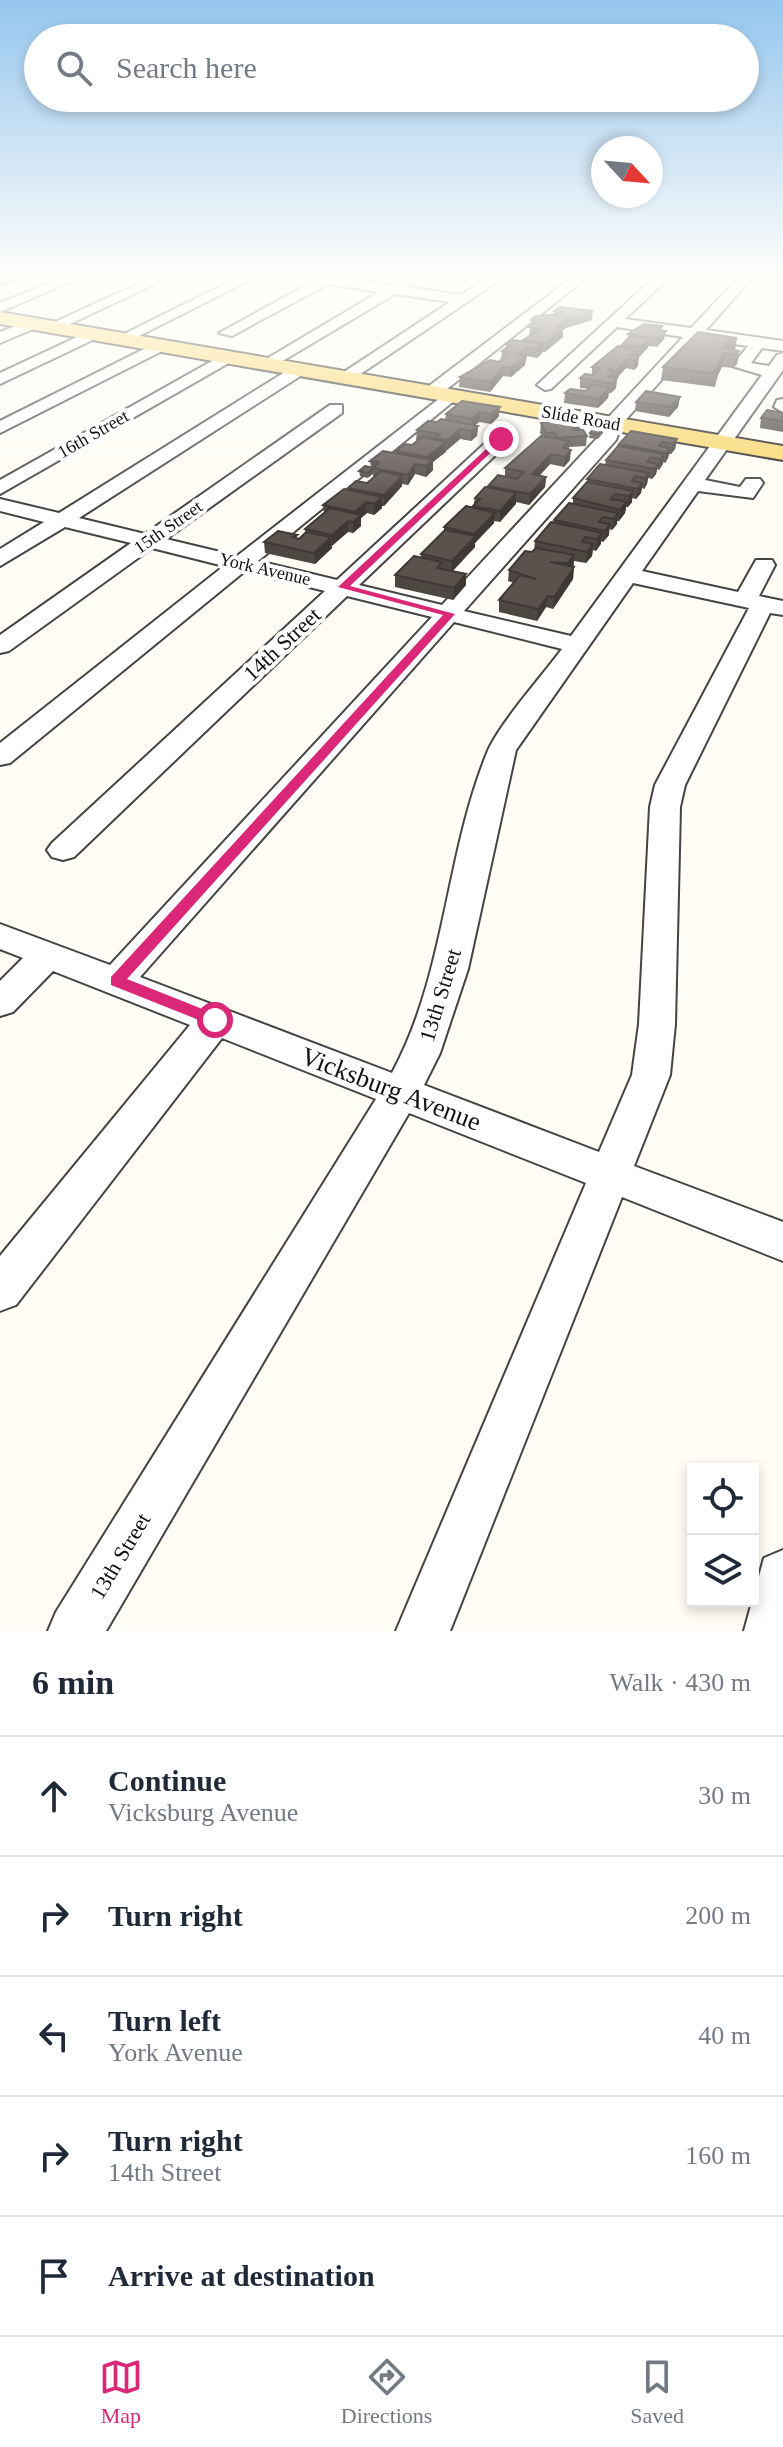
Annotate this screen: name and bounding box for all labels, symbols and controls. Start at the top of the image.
search box [24,24,759,112]
icon: search [52,46,96,90]
text: Search here [116,51,257,84]
north arrow [591,136,663,208]
street label: Slide Road [540,401,622,435]
street label: 16th Street [54,406,132,462]
route end [483,421,519,457]
street label: 15th Street [130,496,206,558]
street label: York Avenue [217,549,313,589]
street label: 14th Street [238,602,326,686]
street label: 13th Street [414,945,466,1045]
route start [197,1002,233,1038]
street label: Vicksburg Avenue [297,1041,485,1137]
map controls [687,1463,759,1607]
button: locate [687,1463,759,1535]
street label: 13th Street [85,1508,155,1604]
button: layers [687,1535,759,1607]
text: 6 min [32,1664,114,1701]
text: Walk · 430 m [609,1668,751,1697]
text: Continue [108,1764,226,1797]
icon: ahead [32,1774,76,1818]
text: 30 m [698,1781,751,1810]
text: Vicksburg Avenue [108,1798,298,1827]
icon: right [32,1894,76,1938]
text: Turn right [108,1899,243,1932]
text: 200 m [685,1901,751,1930]
text: Turn left [108,2004,221,2037]
icon: left [32,2014,76,2058]
text: 40 m [698,2021,751,2050]
text: York Avenue [108,2038,243,2067]
text: Turn right [108,2124,243,2157]
icon: right [32,2134,76,2178]
text: 160 m [685,2141,751,2170]
text: 14th Street [108,2158,221,2187]
icon: arrive [32,2254,76,2298]
text: Arrive at destination [108,2259,375,2292]
tab: Map [99,2355,143,2429]
tab: Directions [341,2355,432,2429]
tab: Saved [630,2355,684,2429]

